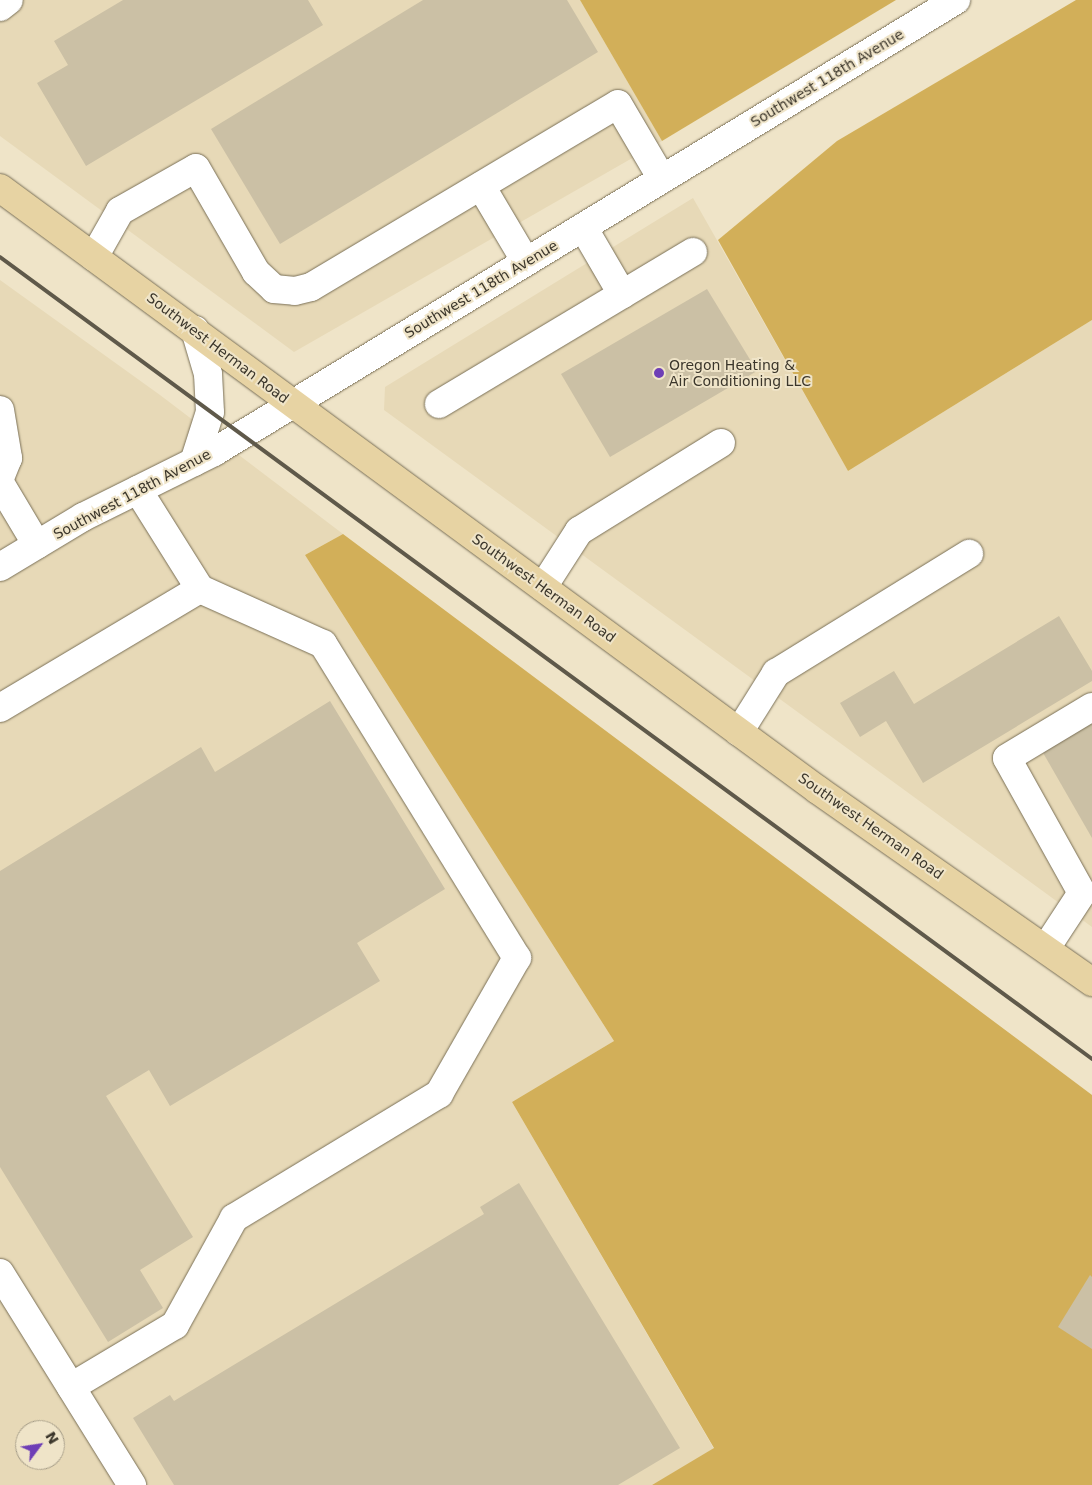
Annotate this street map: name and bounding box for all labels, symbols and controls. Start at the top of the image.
street label: Southwest 118th Avenue [747,26,907,130]
street label: Southwest 118th Avenue [401,237,561,341]
street label: Southwest Herman Road [144,289,292,407]
place label: Oregon Heating & Air Conditioning LLC [669,357,811,390]
marker: Oregon Heating & Air Conditioning LLC [653,367,665,379]
street label: Southwest 118th Avenue [51,445,213,543]
street label: Southwest Herman Road [469,530,619,646]
street label: Southwest Herman Road [795,769,947,883]
north arrow [15,1420,65,1470]
text: N [42,1429,62,1447]

